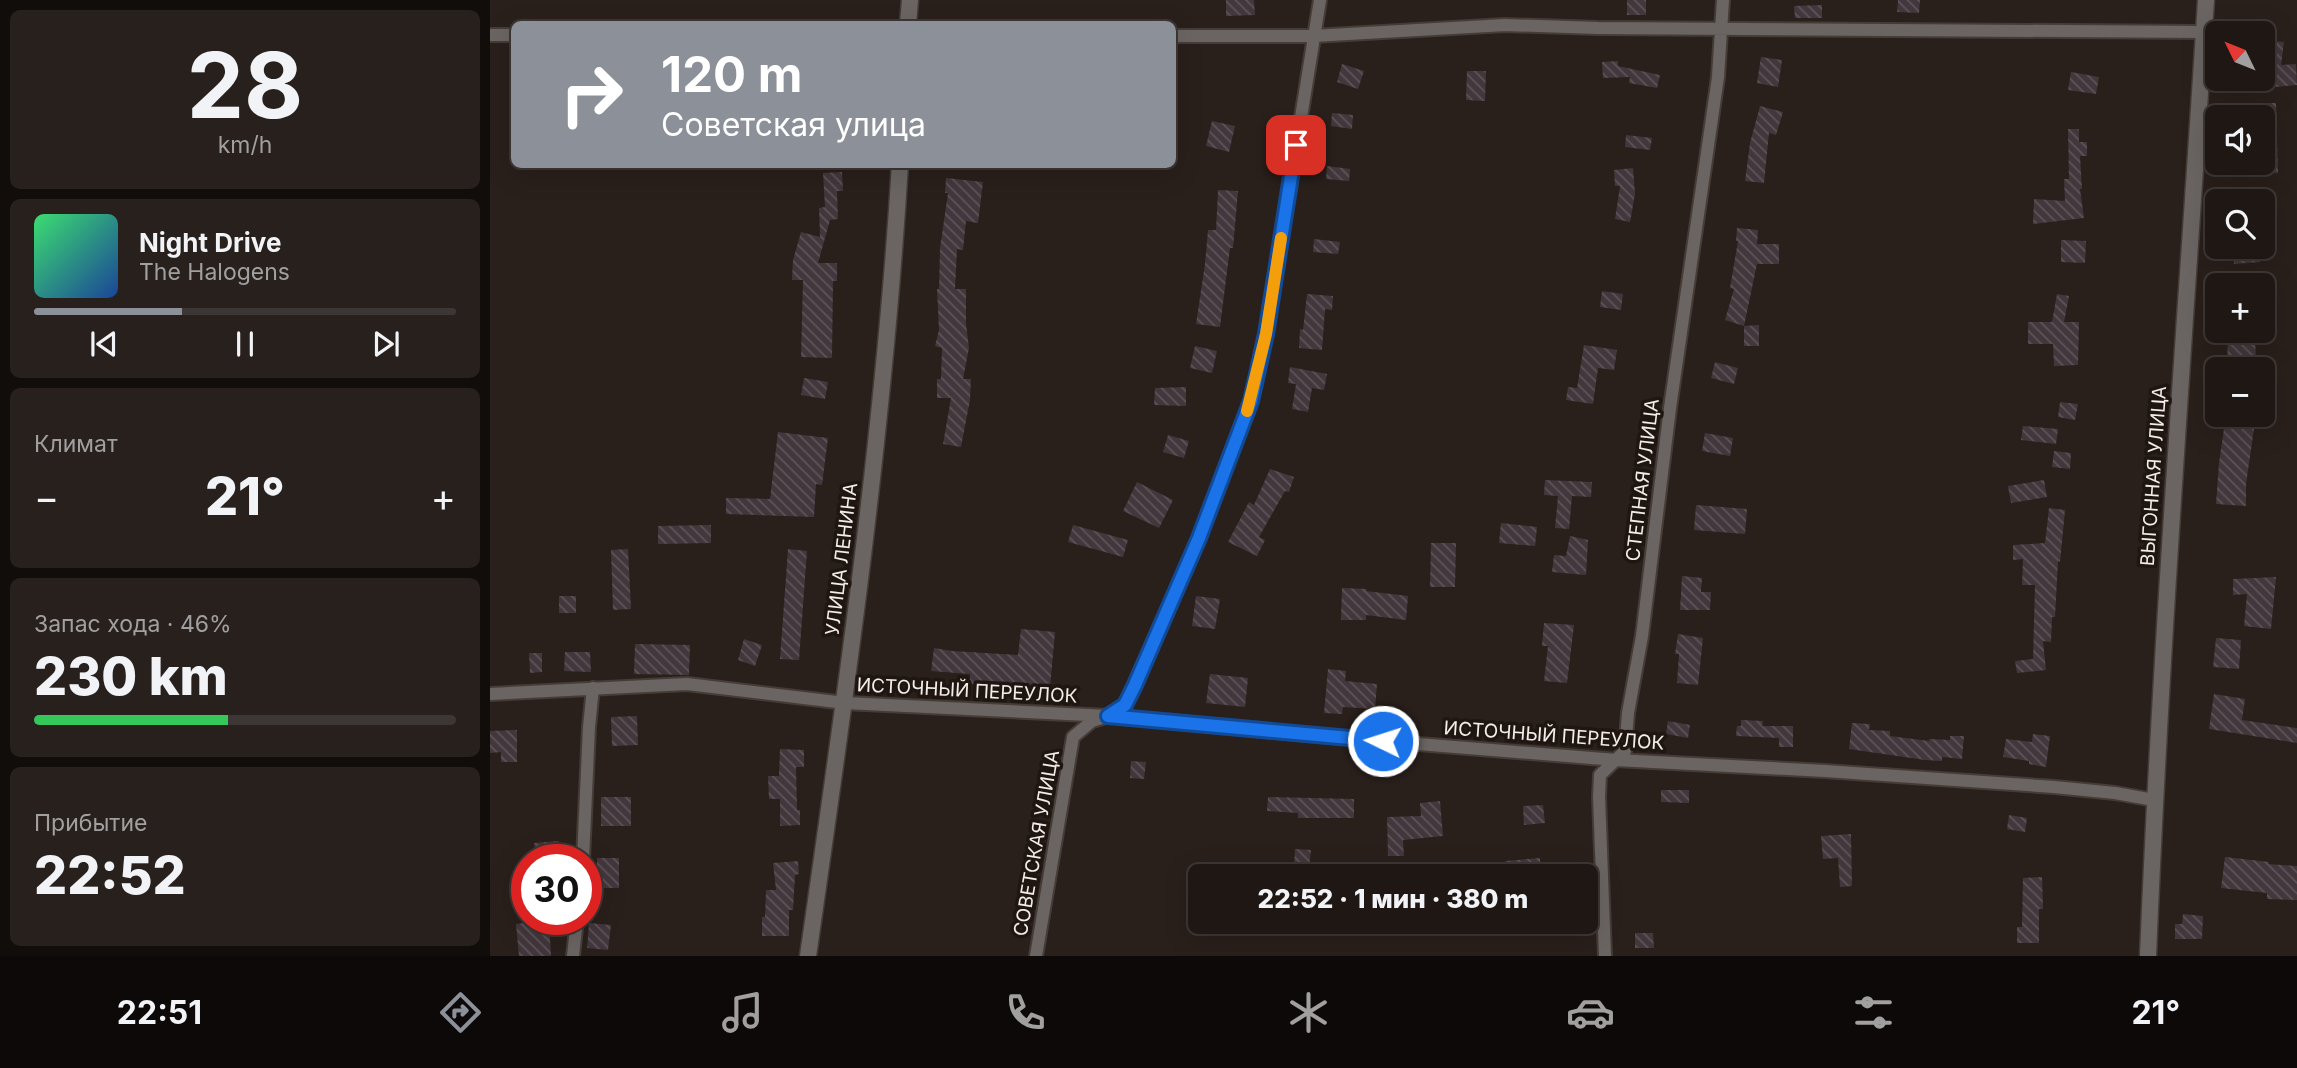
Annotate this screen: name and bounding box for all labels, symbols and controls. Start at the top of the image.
north arrow [2205,21,2275,91]
map controls [2205,21,2275,427]
text: 28 [187,30,303,140]
text: 120 m [661,45,802,104]
icon: right [546,49,637,140]
text: Советская улица [661,105,926,144]
button: sound [2205,105,2275,175]
pin [1266,115,1326,175]
icon: arrive [1277,126,1315,164]
text: km/h [218,131,272,159]
button: search [2205,189,2275,259]
text: Night Drive [139,227,281,258]
text: The Halogens [139,258,290,286]
button: + [2205,273,2275,343]
icon: previous [85,325,123,363]
icon: pause [226,325,264,363]
icon: next [367,325,405,363]
button: − [2205,357,2275,427]
street label: ВЫГОННАЯ УЛИЦА [2136,385,2171,567]
street label: СТЕПНАЯ УЛИЦА [1621,397,1664,563]
text: Климат [34,430,118,458]
text: 21° [205,465,285,528]
text: − [34,474,59,520]
text: + [431,474,456,520]
street label: УЛИЦА ЛЕНИНА [821,481,862,637]
text: Запас хода · 46% [34,610,232,638]
text: 230 km [34,645,228,708]
street label: ИСТОЧНЫЙ ПЕРЕУЛОК [856,672,1078,708]
position arrow [1346,704,1420,778]
street label: ИСТОЧНЫЙ ПЕРЕУЛОК [1443,715,1665,755]
street label: СОВЕТСКАЯ УЛИЦА [1009,748,1064,938]
text: Прибытие [34,809,147,837]
text: 22:52 [34,844,186,907]
speed limit sign: 30 [511,844,602,935]
text: 22:52 · 1 мин · 380 m [1258,883,1528,914]
icon: directions [436,988,485,1037]
icon: music [718,988,767,1037]
icon: phone [1001,988,1050,1037]
icon: climate [1284,988,1333,1037]
icon: car [1566,988,1615,1037]
icon: filters [1849,988,1898,1037]
text: 22:51 [117,993,202,1032]
text: 21° [2131,993,2180,1032]

